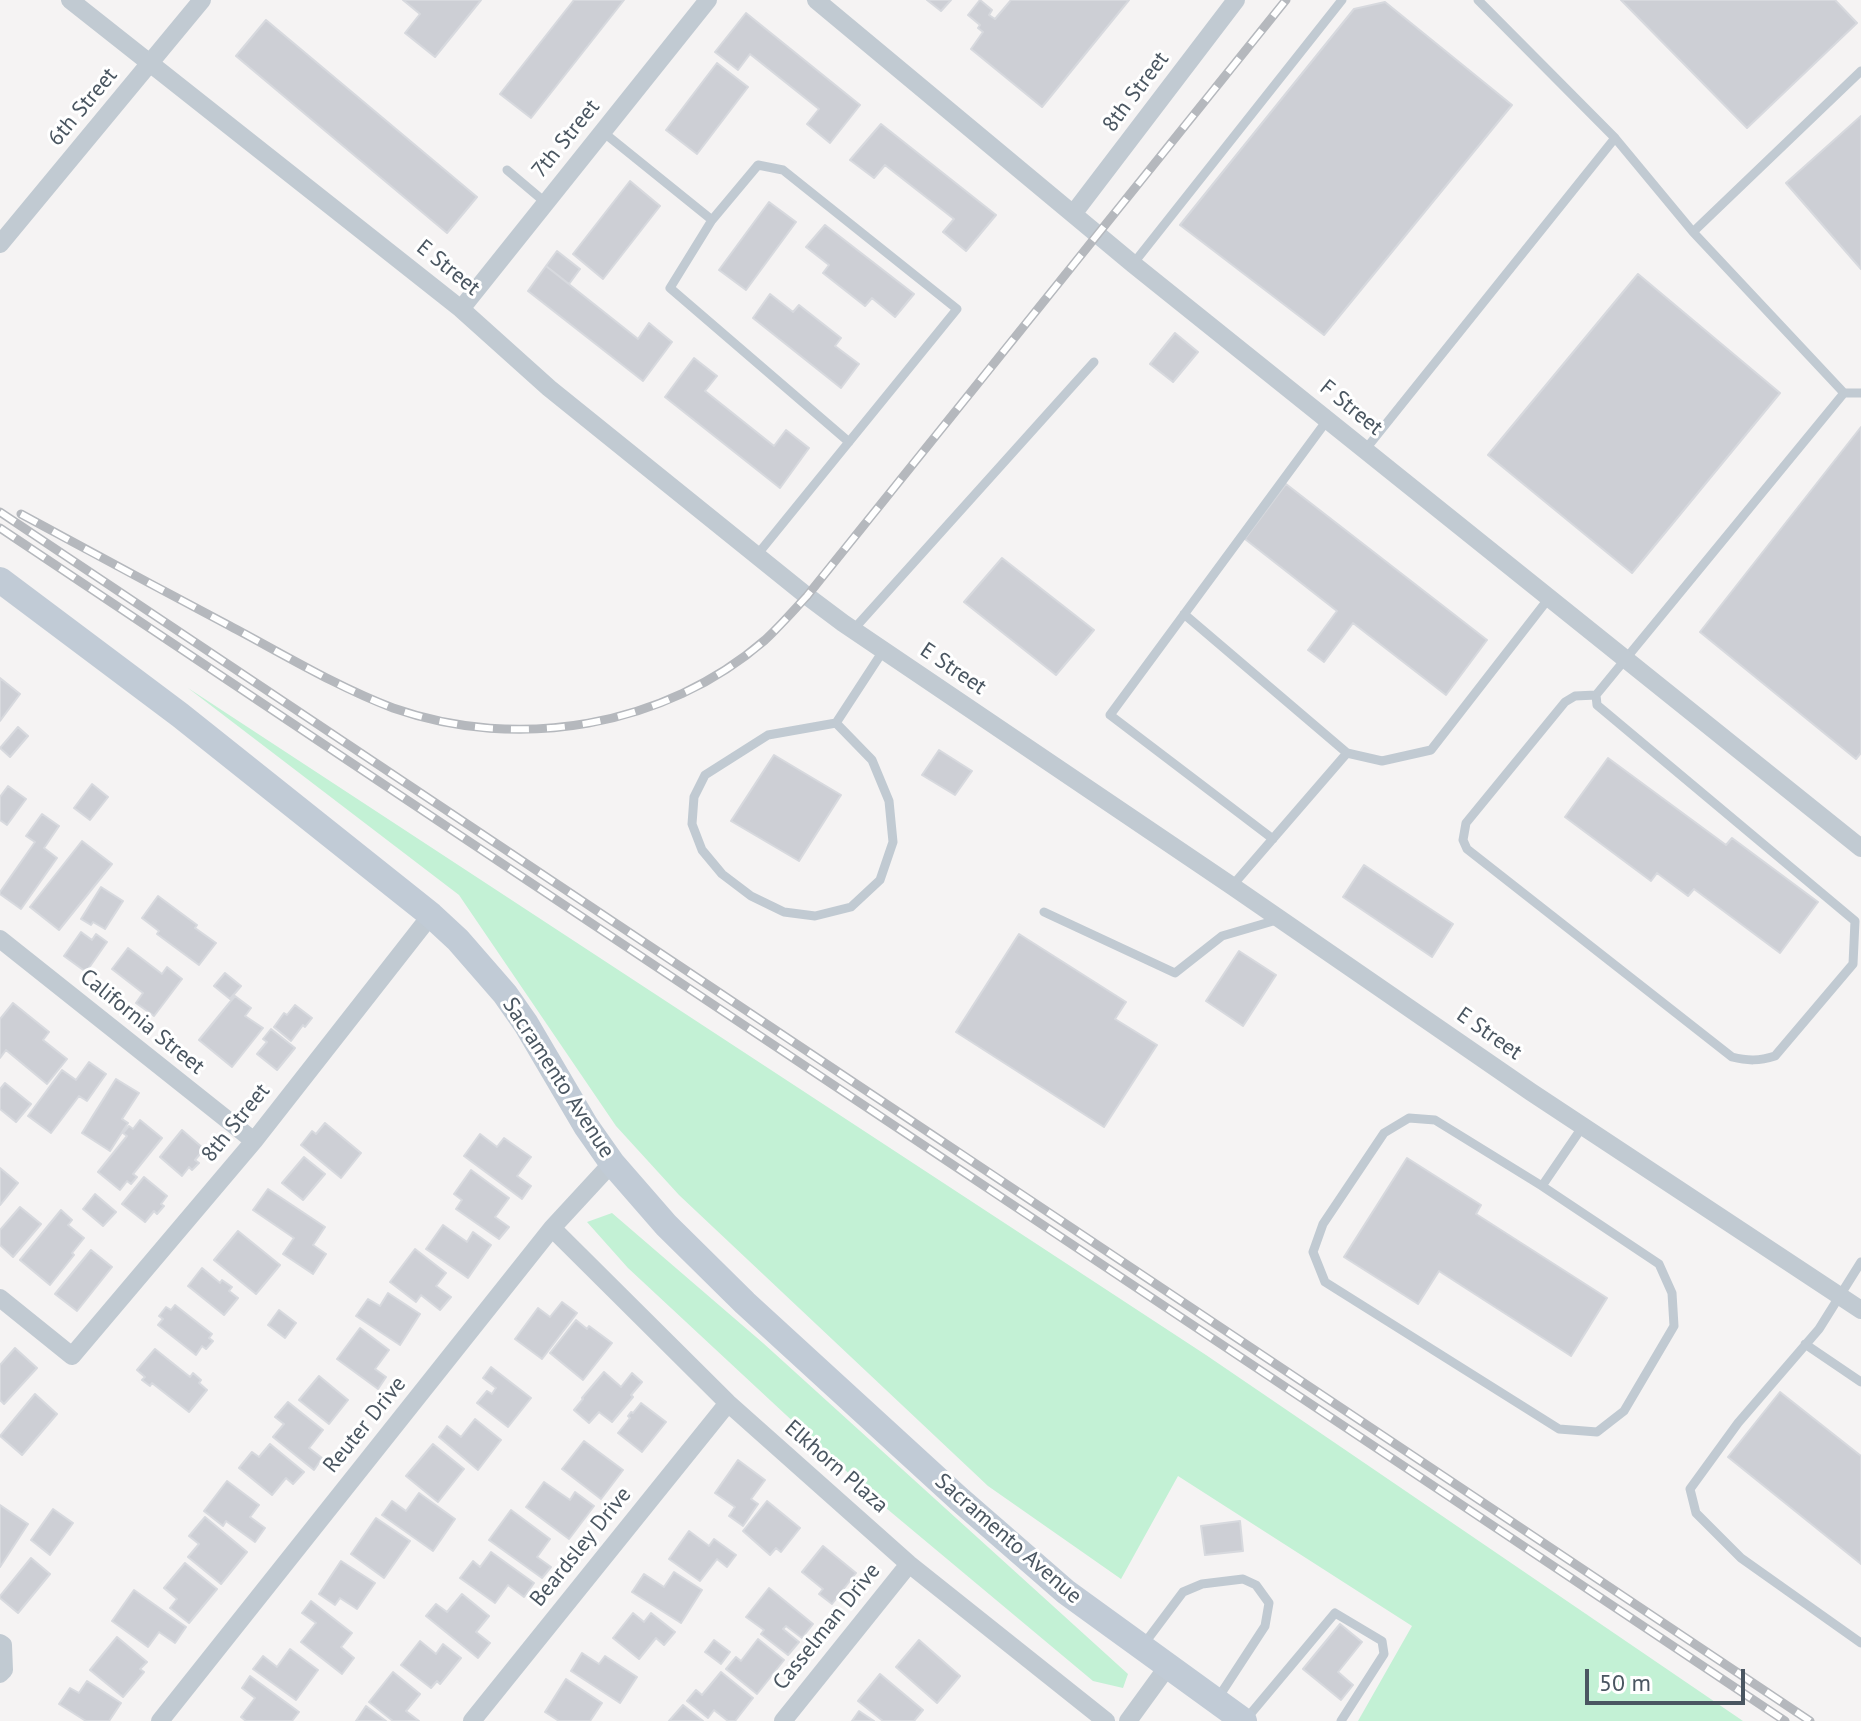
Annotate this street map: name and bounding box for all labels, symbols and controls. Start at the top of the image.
street label: 8th Street [1097,47,1175,137]
street label: 6th Street [43,63,123,151]
street label: 7th Street [526,95,606,183]
street label: E Street [411,235,485,301]
street label: F Street [1314,375,1388,441]
street label: E Street [915,637,991,701]
street label: California Street [74,964,210,1080]
street label: Sacramento Avenue [496,993,620,1163]
street label: E Street [1451,1002,1527,1066]
street label: 8th Street [196,1078,276,1168]
street label: Reuter Drive [318,1372,412,1478]
street label: Elkhorn Plaza [779,1415,893,1519]
street label: Sacramento Avenue [929,1468,1087,1610]
street label: Beardsley Drive [525,1482,637,1612]
street label: Casselman Drive [768,1558,886,1696]
scale bar [1589,1653,1749,1703]
text: 50 m [1599,1667,1651,1698]

